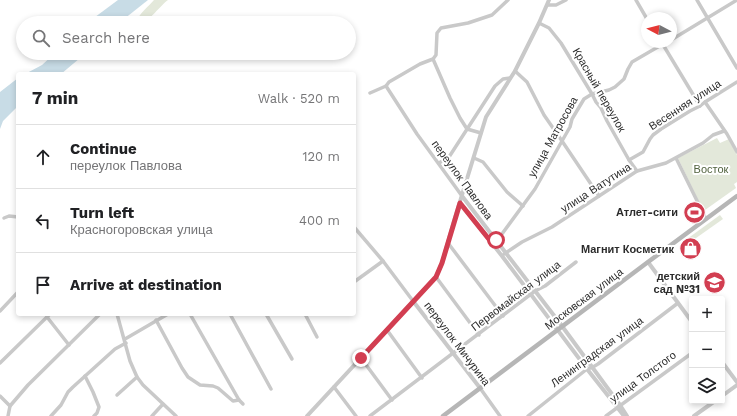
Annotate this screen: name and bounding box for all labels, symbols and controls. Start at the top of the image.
north arrow [641,12,677,48]
search box [16,16,356,60]
icon: search [30,27,52,49]
text: Search here [62,29,150,47]
street label: Красный переулок [570,46,628,135]
street label: Весенняя улица [647,76,724,133]
text: 7 min [32,88,78,108]
text: Walk · 520 m [258,91,340,106]
street label: улица Матросова [525,94,581,180]
street label: переулок Павлова [429,138,496,223]
text: Continue [70,140,137,158]
icon: ahead [32,146,54,168]
text: 120 m [302,149,340,164]
text: переулок Павлова [70,158,182,173]
street label: улица Ватутина [558,160,634,216]
park label: Восток [694,163,729,176]
sports icon: Атлет-сити [681,199,707,225]
text: Turn left [70,204,134,222]
place label: Атлет-сити [616,206,678,219]
icon: left [32,210,54,232]
text: 400 m [299,213,340,228]
text: Красногоровская улица [70,222,213,237]
route start [487,231,505,249]
shop icon: Магнит Косметик [677,236,703,262]
place label: Магнит Косметик [581,243,674,256]
street label: Первомайская улица [469,258,564,334]
street label: Московская улица [542,265,626,333]
school or university icon: детский сад №31 [702,269,728,295]
place label: детский сад №31 [653,270,700,296]
icon: arrive [32,274,54,296]
text: Arrive at destination [70,276,222,294]
map controls [689,296,725,404]
button: + [689,296,725,332]
street label: переулок Мичурина [421,300,493,389]
street label: Ленинградская улица [548,314,646,390]
button: − [689,332,725,368]
route end [352,349,370,367]
street label: улица Толстого [607,349,679,405]
button: layers [689,368,725,404]

